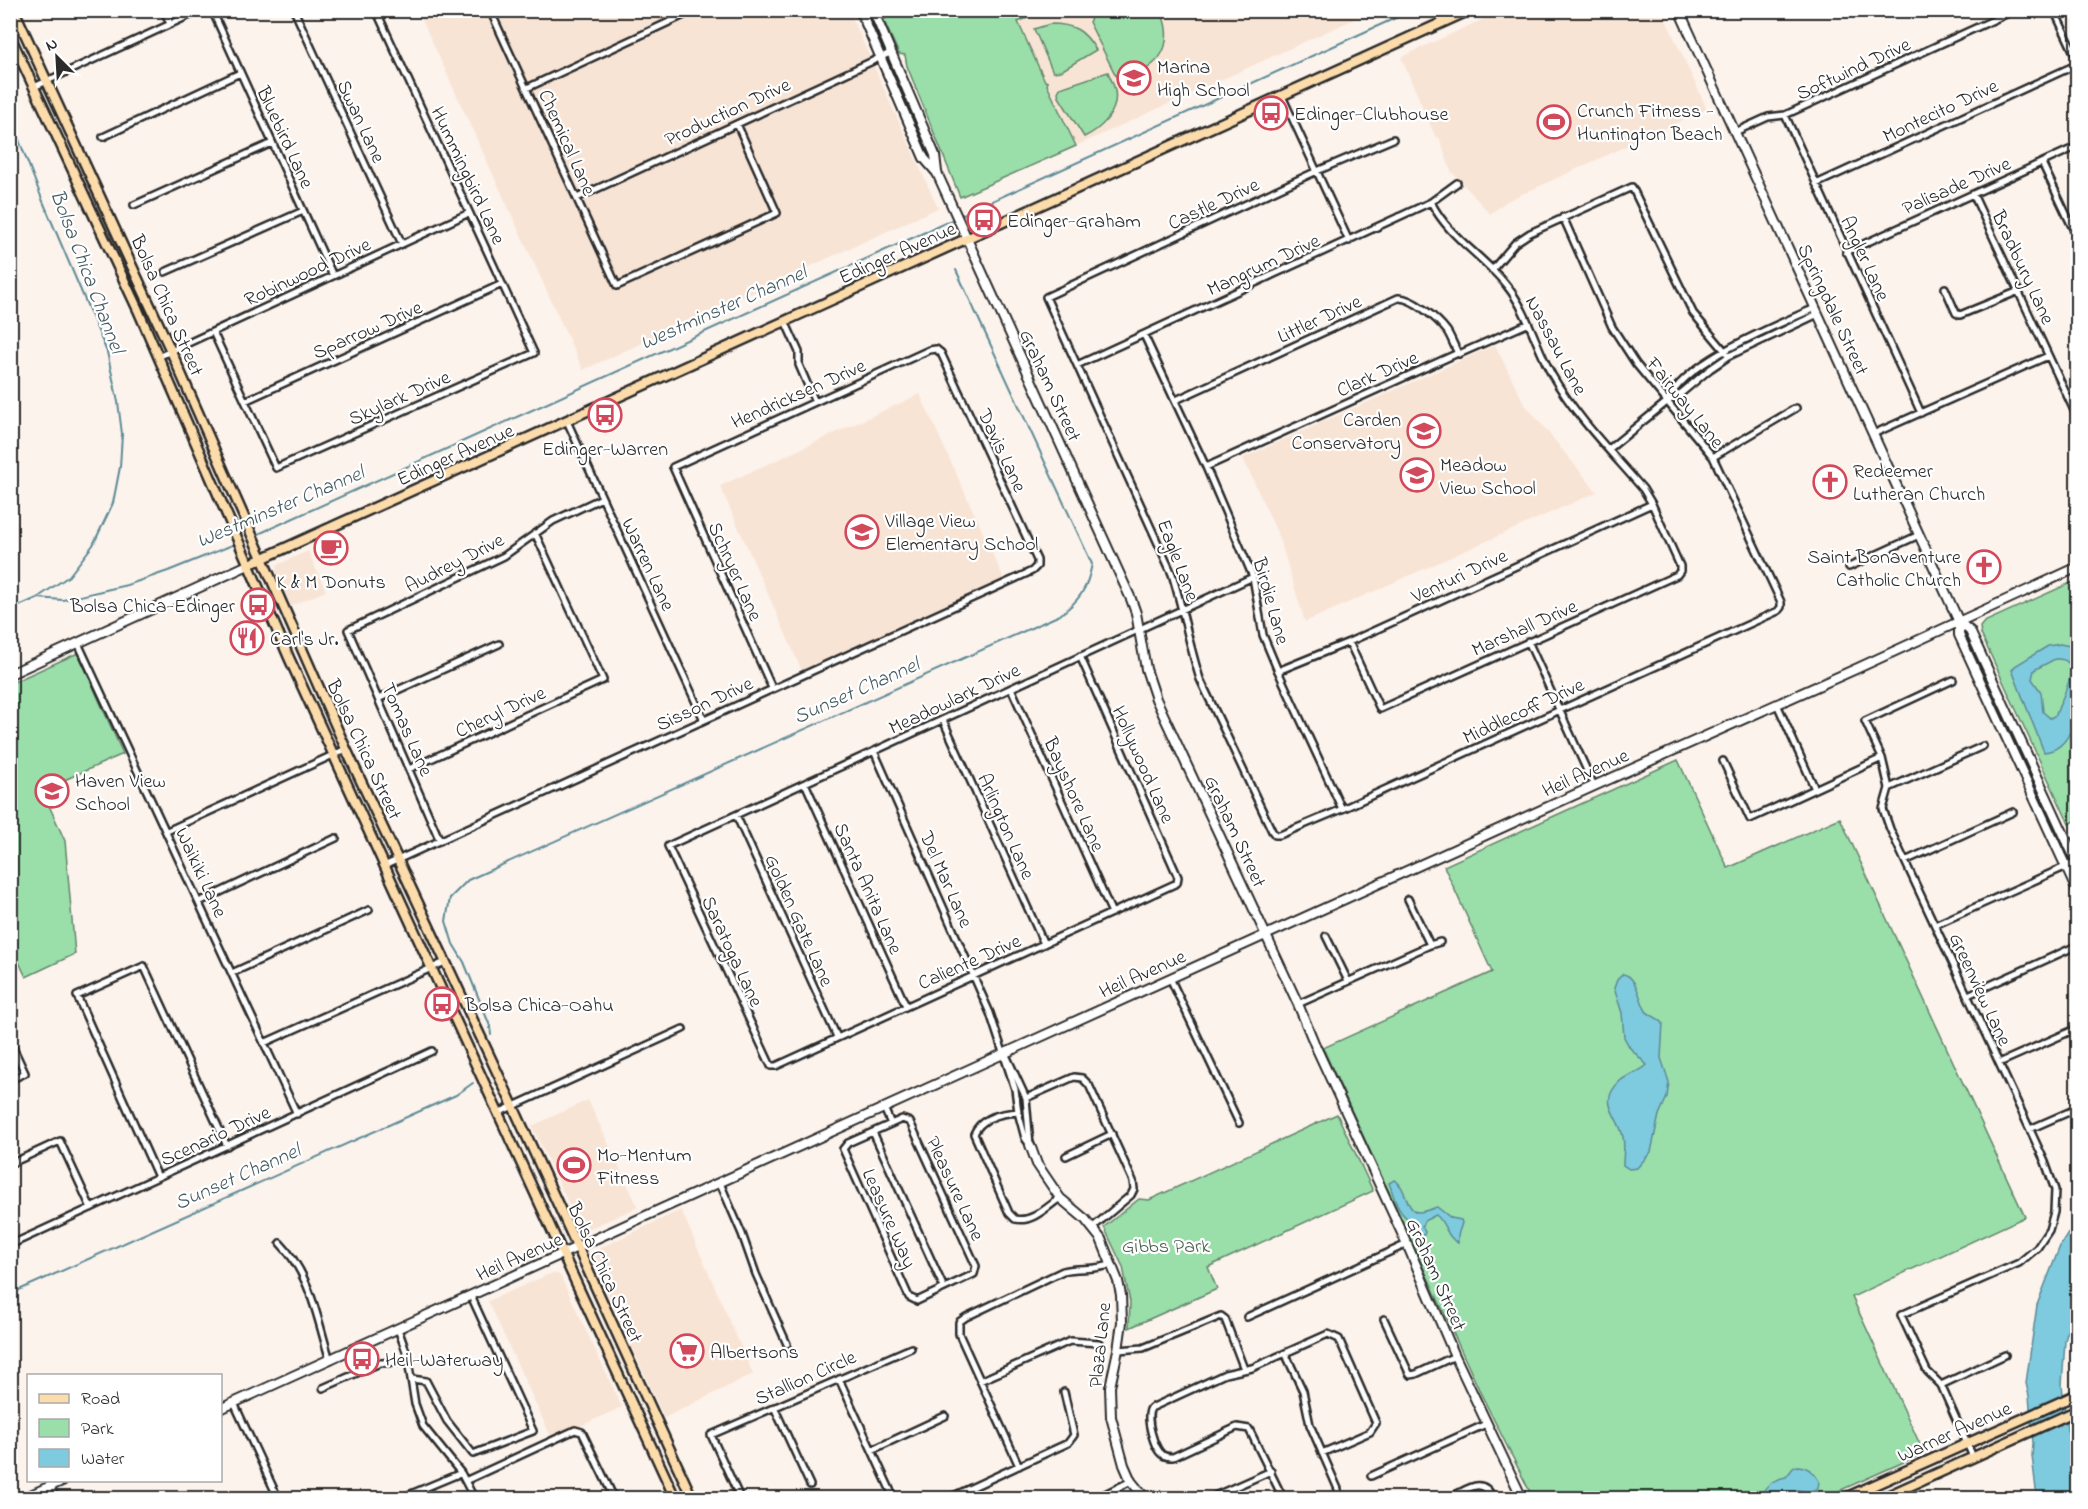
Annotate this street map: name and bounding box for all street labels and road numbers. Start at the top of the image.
street label: Softwind Drive [1792,31,1916,109]
street label: Production Drive [660,71,796,155]
street label: Montecito Drive [1879,73,2004,152]
street label: Swan Lane [328,76,392,168]
street label: Bluebird Lane [247,81,320,194]
street label: Chemical Lane [529,85,602,201]
street label: Hummingbird Lane [421,102,511,250]
street label: Palisade Drive [1898,150,2016,224]
street label: Castle Drive [1164,171,1265,239]
street label: Bradbury Lane [1982,205,2061,330]
street label: Angler Lane [1830,212,1896,307]
street label: Edinger Avenue [835,215,962,294]
street label: Mangrum Drive [1203,227,1326,306]
street label: Bolsa Chica Street [121,230,210,381]
street label: Robinwood Drive [240,231,376,315]
street label: Springdale Street [1788,240,1875,381]
street label: Littler Drive [1273,288,1367,352]
street label: Nassau Lane [1516,291,1593,401]
street label: Sparrow Drive [309,294,427,368]
street label: Graham Street [1010,325,1088,447]
street label: Clark Drive [1332,344,1424,406]
street label: Fairway Lane [1637,351,1730,456]
street label: Hendricksen Drive [727,353,871,438]
street label: Skylark Drive [345,364,456,435]
street label: Davis Lane [968,404,1033,498]
street label: Edinger Avenue [393,417,520,496]
street label: Warren Lane [613,514,681,616]
street label: Eagle Lane [1147,516,1206,606]
street label: Schryer Lane [699,518,768,626]
street label: Audrey Drive [400,527,510,602]
street label: Venturi Drive [1406,542,1513,613]
street label: Birdie Lane [1243,554,1296,649]
street label: Marshall Drive [1467,593,1583,666]
street label: Meadowlark Drive [885,657,1026,743]
street label: Sisson Drive [652,670,758,740]
street label: Middlecoff Drive [1459,671,1590,753]
street label: Bolsa Chica Street [317,674,408,825]
street label: Tomas Lane [372,679,439,781]
street label: Cheryl Drive [451,680,551,747]
street label: Hollywood Lane [1103,701,1181,829]
street label: Bayshore Lane [1034,732,1111,857]
street label: Heil Avenue [1538,742,1634,806]
street label: Arlington Lane [968,769,1041,885]
street label: Graham Street [1195,771,1273,893]
street label: Santa Anita Lane [825,819,909,960]
street label: Waikiki Lane [166,823,233,923]
street label: Del Mar Lane [910,826,979,933]
street label: Golden Gate Lane [756,850,840,992]
street label: Saratoga Lane [691,892,769,1013]
street label: Caliente Drive [914,928,1026,999]
street label: Greenview Lane [1940,929,2018,1051]
street label: Heil Avenue [1095,943,1191,1007]
street label: Scenario Drive [156,1099,276,1175]
street label: Pleasure Lane [917,1132,991,1246]
street label: Leasure Way [853,1165,923,1273]
street label: Bolsa Chica Street [558,1197,649,1348]
street label: Graham Street [1397,1214,1473,1336]
street label: Heil Avenue [472,1226,568,1290]
street label: Plaza Lane [1083,1301,1120,1389]
street label: Stallion Circle [751,1344,861,1414]
street label: Warner Avenue [1893,1395,2017,1471]

